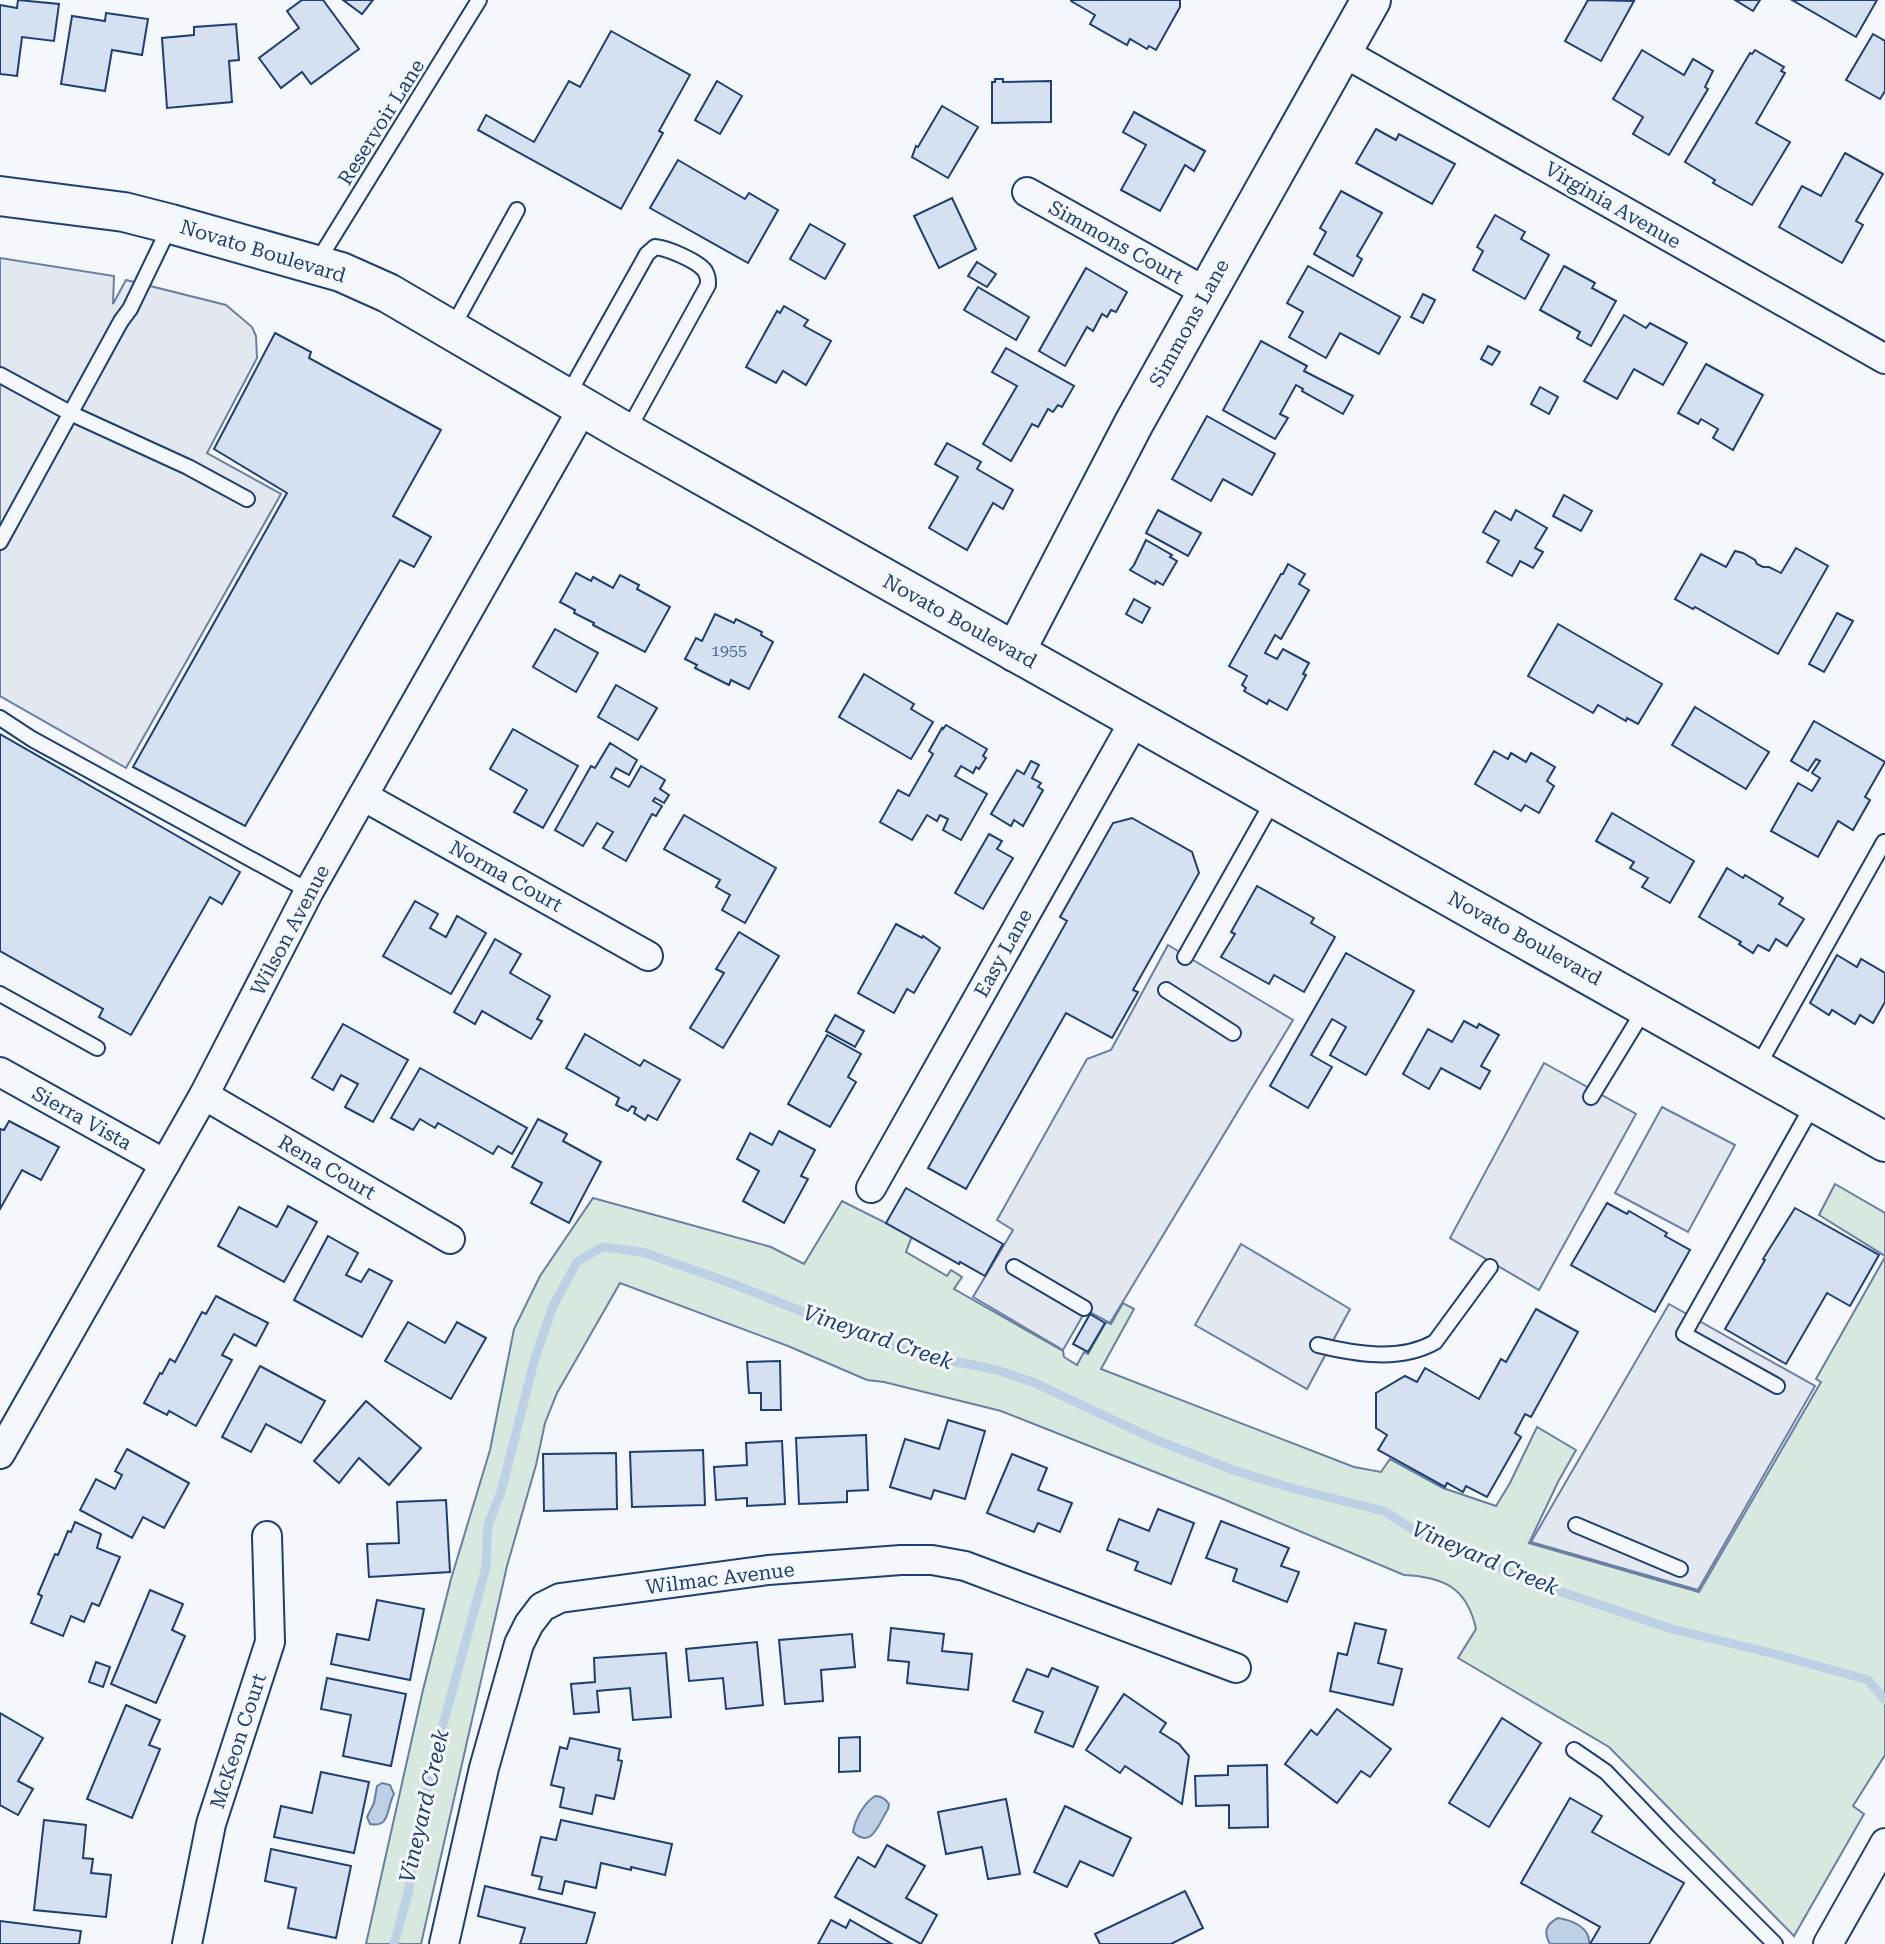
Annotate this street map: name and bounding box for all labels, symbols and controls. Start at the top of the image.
street label: Reservoir Lane [333,55,429,189]
street label: Virginia Avenue [1541,156,1685,254]
street label: Simmons Court [1044,195,1188,289]
street label: Novato Boulevard [177,214,349,288]
street label: Simmons Lane [1144,255,1234,391]
street label: Novato Boulevard [879,569,1041,673]
house number: 1955 [711,641,747,660]
street label: Norma Court [445,835,567,917]
street label: Wilson Avenue [246,861,334,999]
street label: Novato Boulevard [1444,886,1606,990]
street label: Easy Lane [969,905,1037,1001]
street label: Sierra Vista [28,1081,136,1155]
street label: Rena Court [274,1129,380,1205]
water label: Vineyard Creek [800,1300,956,1374]
water label: Vineyard Creek [1408,1516,1562,1600]
street label: Wilmac Avenue [644,1557,796,1599]
street label: McKeon Court [205,1670,271,1812]
water label: Vineyard Creek [394,1727,454,1885]

